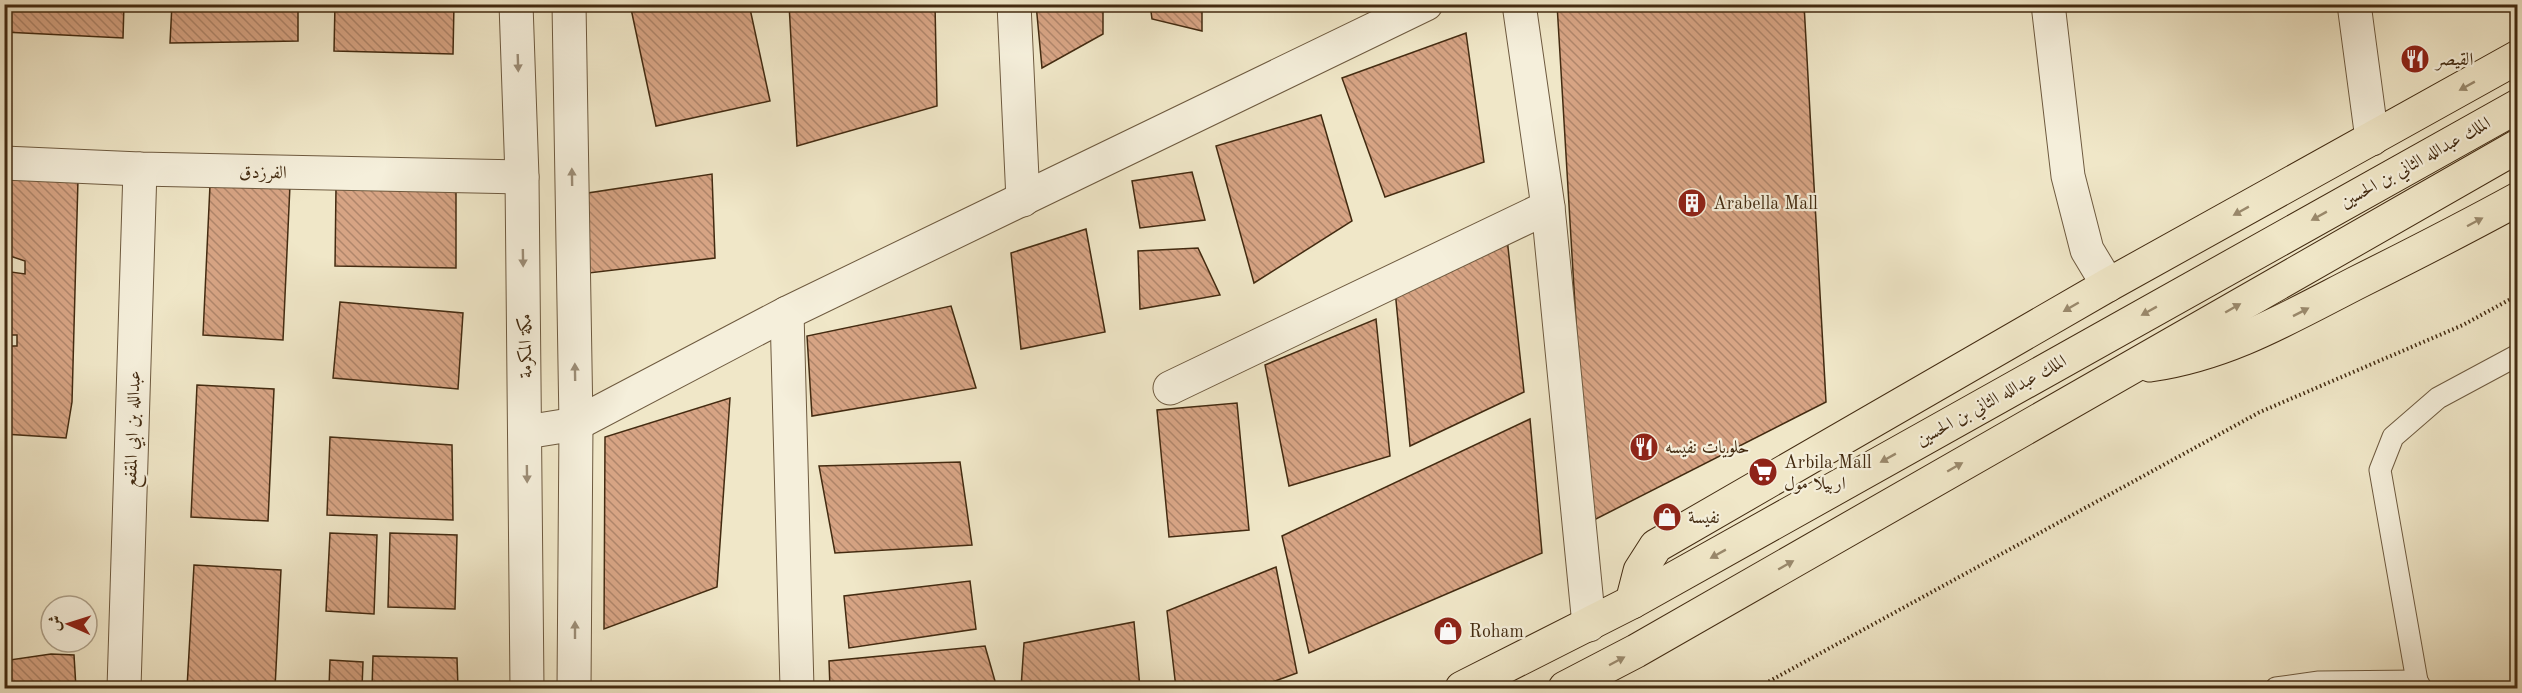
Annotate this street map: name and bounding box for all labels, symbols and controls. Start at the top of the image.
restaurant icon: القيصر [2399,43,2431,75]
place label: القيصر [2434,51,2473,71]
one-way arrow [513,53,522,72]
one-way arrow [2458,81,2475,91]
street label: الملك عبدالله الثاني بن الحسين [2337,114,2496,216]
street label: الفرزدق [239,164,287,184]
one-way arrow [567,168,576,187]
building icon: Arabella Mall [1676,187,1708,219]
place label: Arabella Mall [1713,195,1818,213]
one-way arrow [2233,206,2249,217]
one-way arrow [2311,211,2328,221]
one-way arrow [2466,217,2483,227]
one-way arrow [518,248,528,267]
one-way arrow [2063,301,2079,312]
one-way arrow [2225,303,2242,313]
one-way arrow [2140,306,2157,316]
one-way arrow [2293,307,2310,317]
street label: مكة المكرمة [515,313,538,379]
street label: الملك عبدالله الثاني بن الحسين [1913,352,2072,454]
one-way arrow [570,363,580,382]
street label: عبدالله بن ابي المقفع [122,370,150,488]
restaurant icon: حلويات نفيسه [1628,431,1660,463]
place label: حلويات نفيسه [1665,439,1749,458]
one-way arrow [1879,453,1896,463]
place label: Arbila Mall اربيلا مول [1784,454,1872,494]
supermarket icon: Arbila Mall اربيلا مول [1747,456,1779,488]
one-way arrow [1947,462,1964,472]
one-way arrow [522,464,532,483]
shop icon: نفيسة [1651,501,1683,533]
place label: نفيسة [1688,509,1720,528]
one-way arrow [1709,549,1726,559]
one-way arrow [1778,559,1794,570]
north arrow [39,594,99,654]
text: ش [48,615,64,632]
shop icon: Roham [1432,615,1464,647]
one-way arrow [570,621,580,640]
place label: Roham [1469,623,1524,641]
one-way arrow [1608,656,1625,666]

